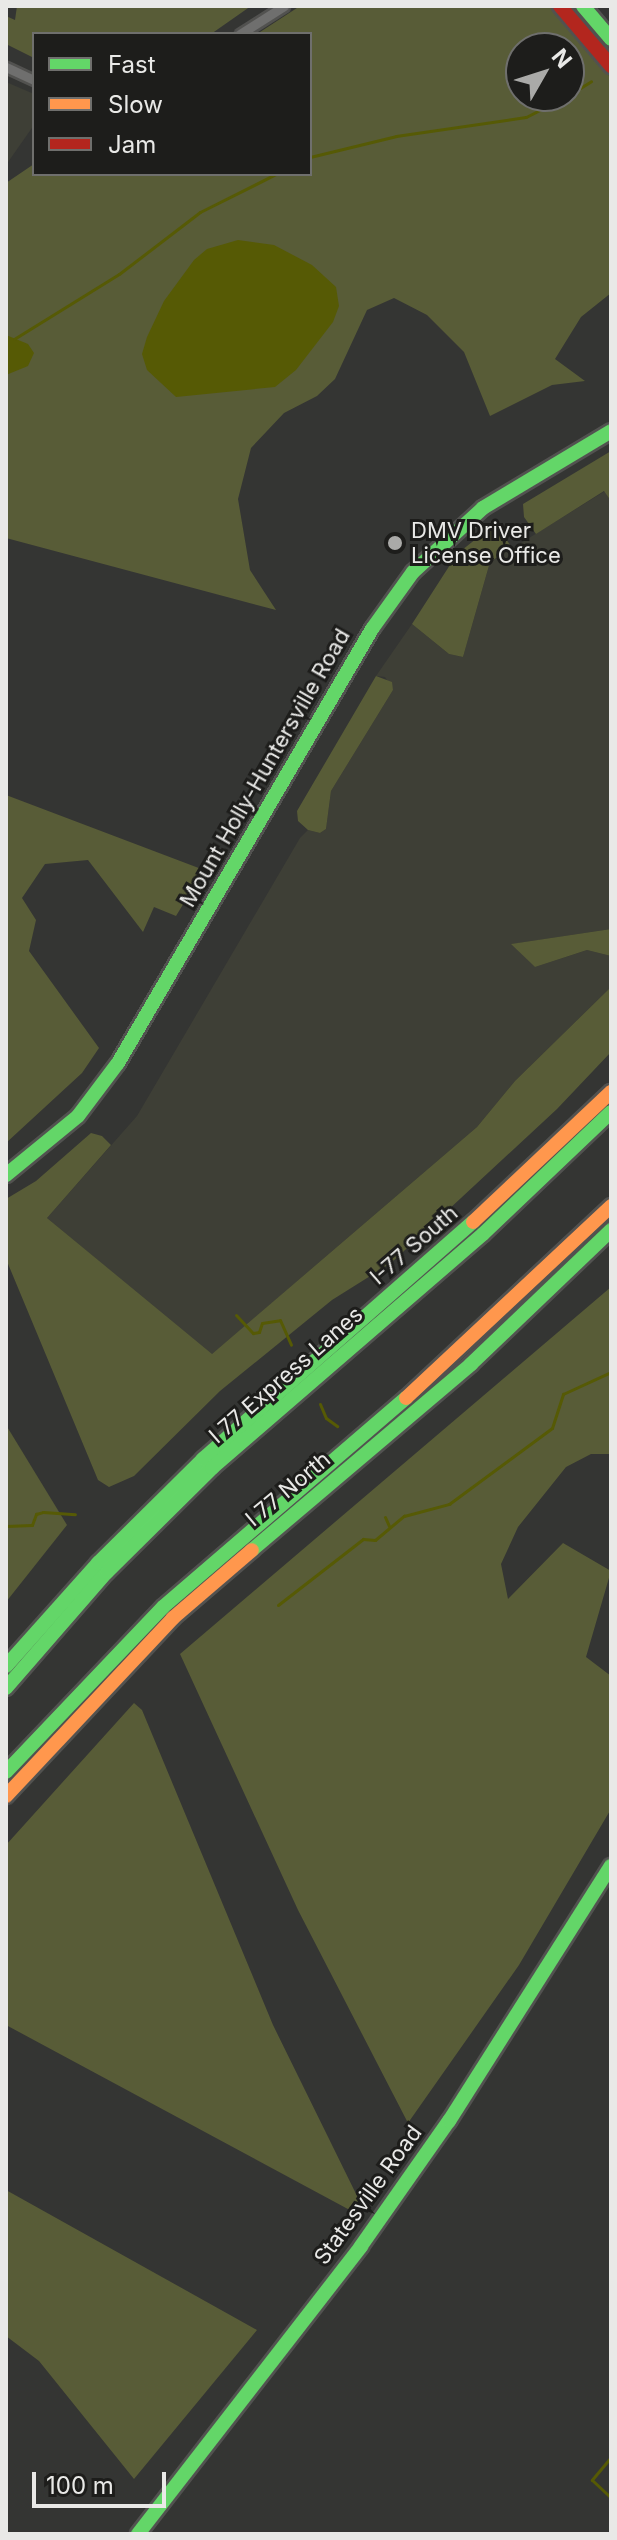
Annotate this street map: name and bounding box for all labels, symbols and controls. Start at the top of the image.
legend [32,32,312,176]
north arrow [505,32,585,112]
text: N [547,43,577,73]
text: Fast [108,50,156,79]
text: Slow [108,90,163,119]
text: Jam [108,130,156,159]
place label: DMV Driver License Office [411,517,561,568]
marker: DMV Driver License Office [386,534,404,552]
street label: Mount Holly-Huntersville Road [174,624,356,912]
street label: I-77 South [365,1200,463,1290]
street label: I 77 Express Lanes [204,1301,368,1449]
street label: I 77 North [240,1446,336,1532]
street label: Statesville Road [309,2120,427,2270]
scale bar [36,2456,170,2506]
text: 100 m [46,2471,114,2500]

